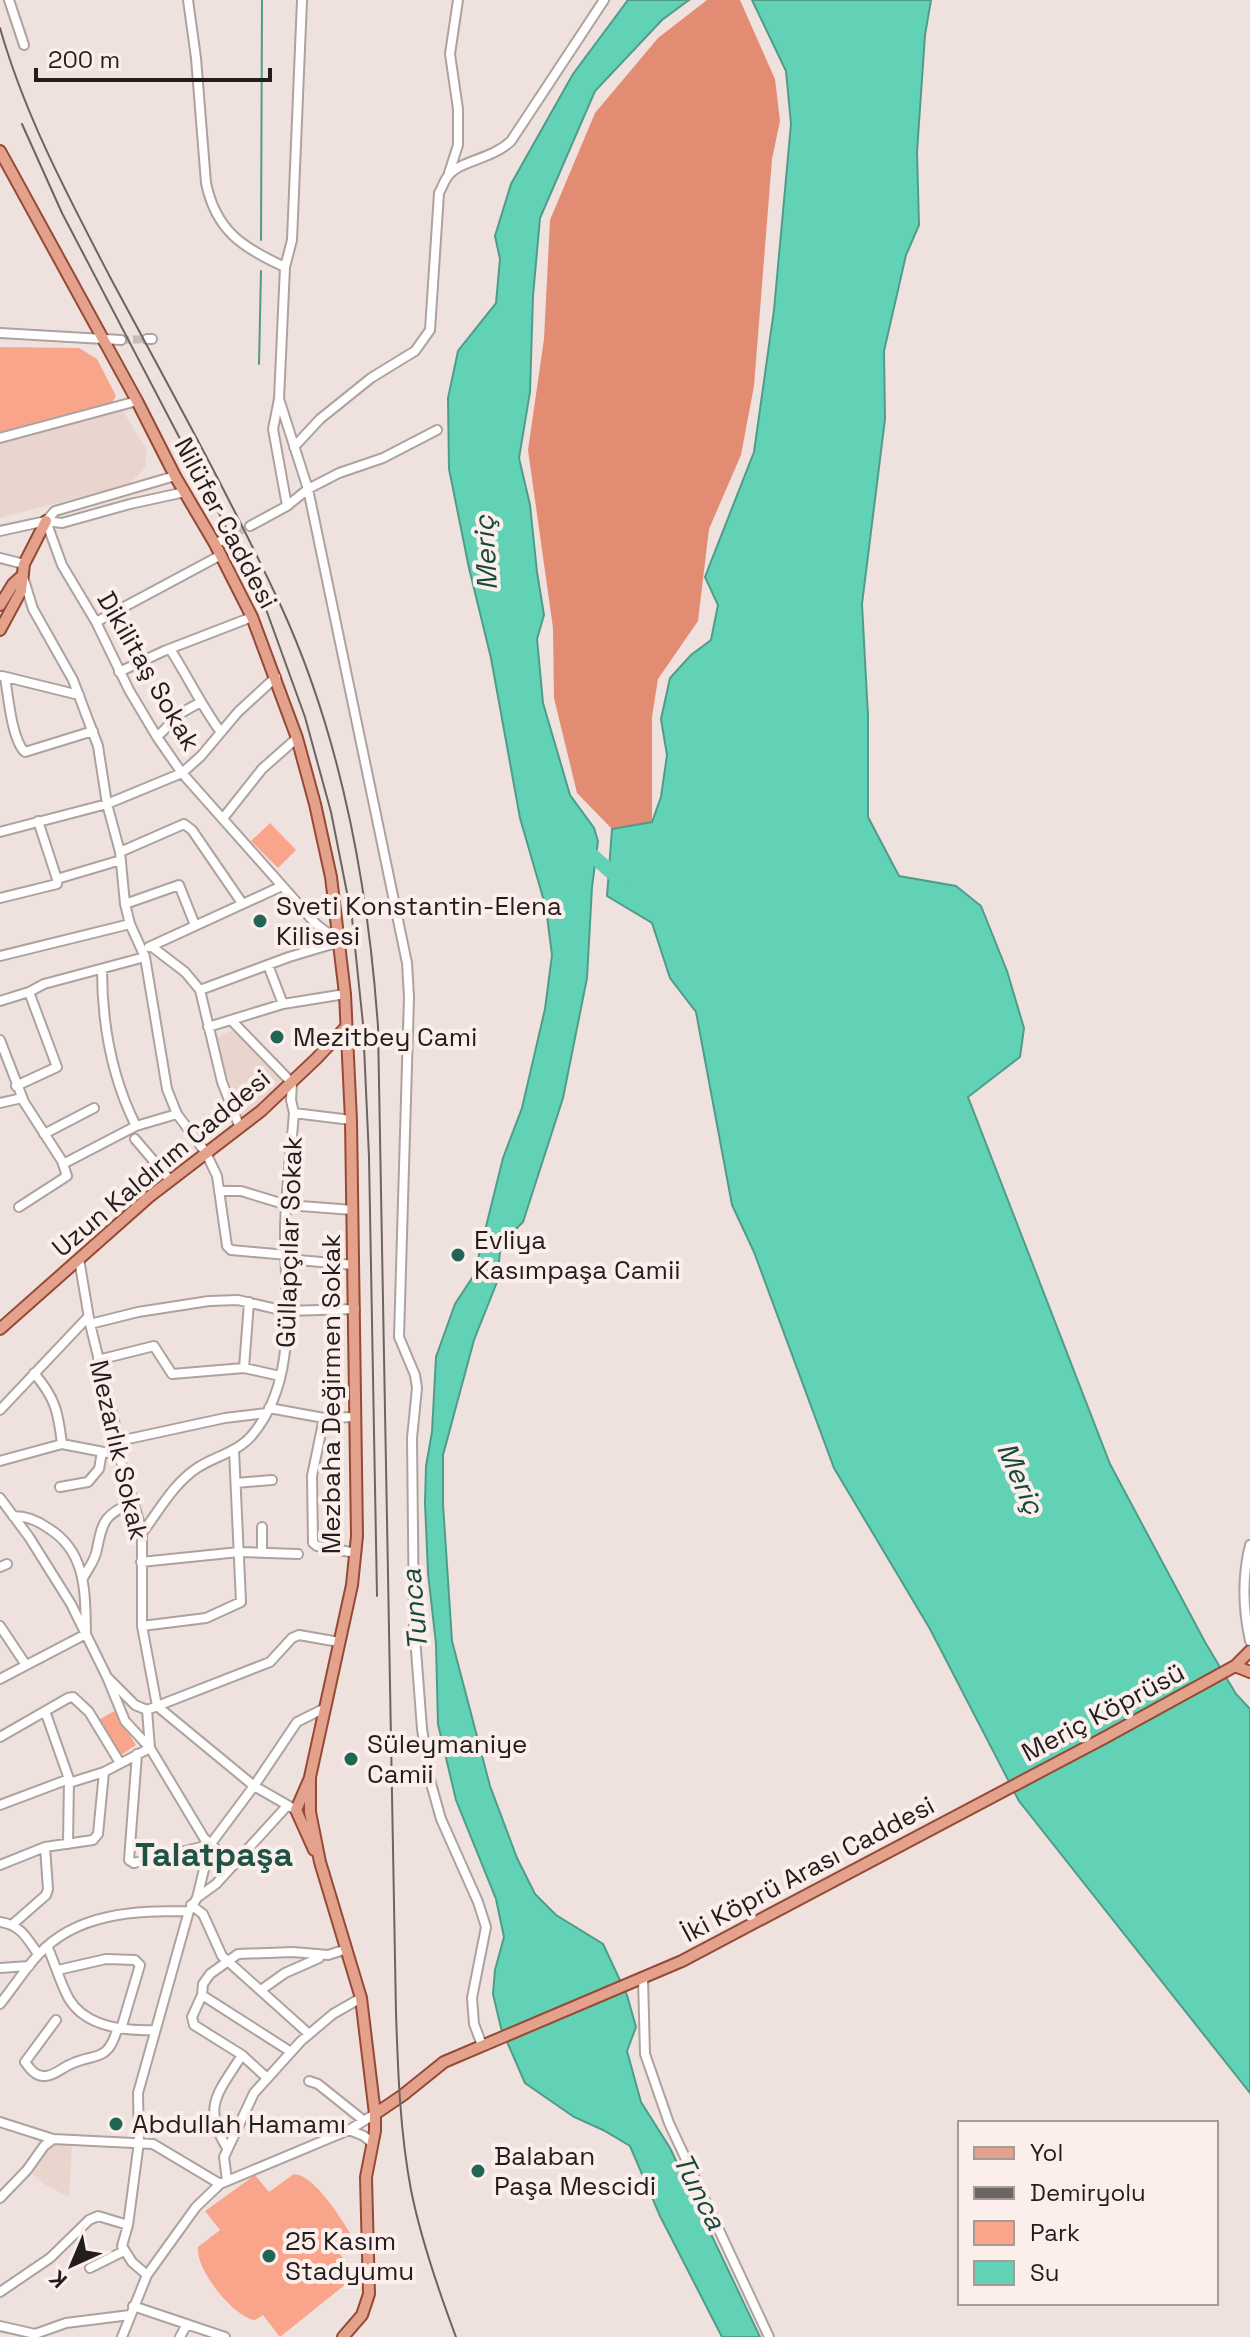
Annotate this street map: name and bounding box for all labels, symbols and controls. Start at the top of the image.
scale bar [36,32,270,82]
text: 200 m [48,44,120,75]
street label: Nilüfer Caddesi [167,432,285,614]
water label: Meriç [465,513,505,591]
street label: Dikilitaş Sokak [90,585,208,757]
place label: Sveti Konstantin-Elena Kilisesi [276,889,562,953]
marker: Sveti Konstantin-Elena Kilisesi [251,912,269,930]
place label: Mezitbey Cami [293,1020,477,1054]
marker: Mezitbey Cami [268,1028,286,1046]
street label: Uzun Kaldırım Caddesi [45,1062,277,1264]
street label: Güllapçılar Sokak [268,1136,310,1348]
place label: Evliya Kasımpaşa Camii [474,1223,681,1287]
street label: Mezbaha Değirmen Sokak [314,1234,348,1554]
marker: Evliya Kasımpaşa Camii [449,1246,467,1264]
street label: Mezarlık Sokak [82,1357,156,1543]
water label: Meriç [989,1436,1053,1521]
water label: Tunca [392,1567,435,1652]
street label: Meriç Köprüsü [1016,1655,1190,1769]
place label: Süleymaniye Camii [367,1727,527,1791]
marker: Süleymaniye Camii [342,1750,360,1768]
street label: İki Köprü Arası Caddesi [676,1788,940,1950]
district label: Talatpaşa [135,1833,293,1876]
place label: Abdullah Hamamı [132,2107,346,2141]
marker: Abdullah Hamamı [107,2115,125,2133]
legend [958,2121,1218,2305]
text: Yol [1030,2137,1063,2168]
place label: Balaban Paşa Mescidi [494,2139,656,2203]
water label: Tunca [665,2147,735,2236]
marker: Balaban Paşa Mescidi [469,2162,487,2180]
text: Demiryolu [1030,2177,1146,2208]
text: Park [1030,2217,1080,2248]
place label: 25 Kasım Stadyumu [285,2224,414,2288]
north arrow [32,2225,112,2305]
marker: 25 Kasım Stadyumu [260,2247,278,2265]
text: Su [1030,2257,1059,2288]
text: K [43,2264,73,2294]

